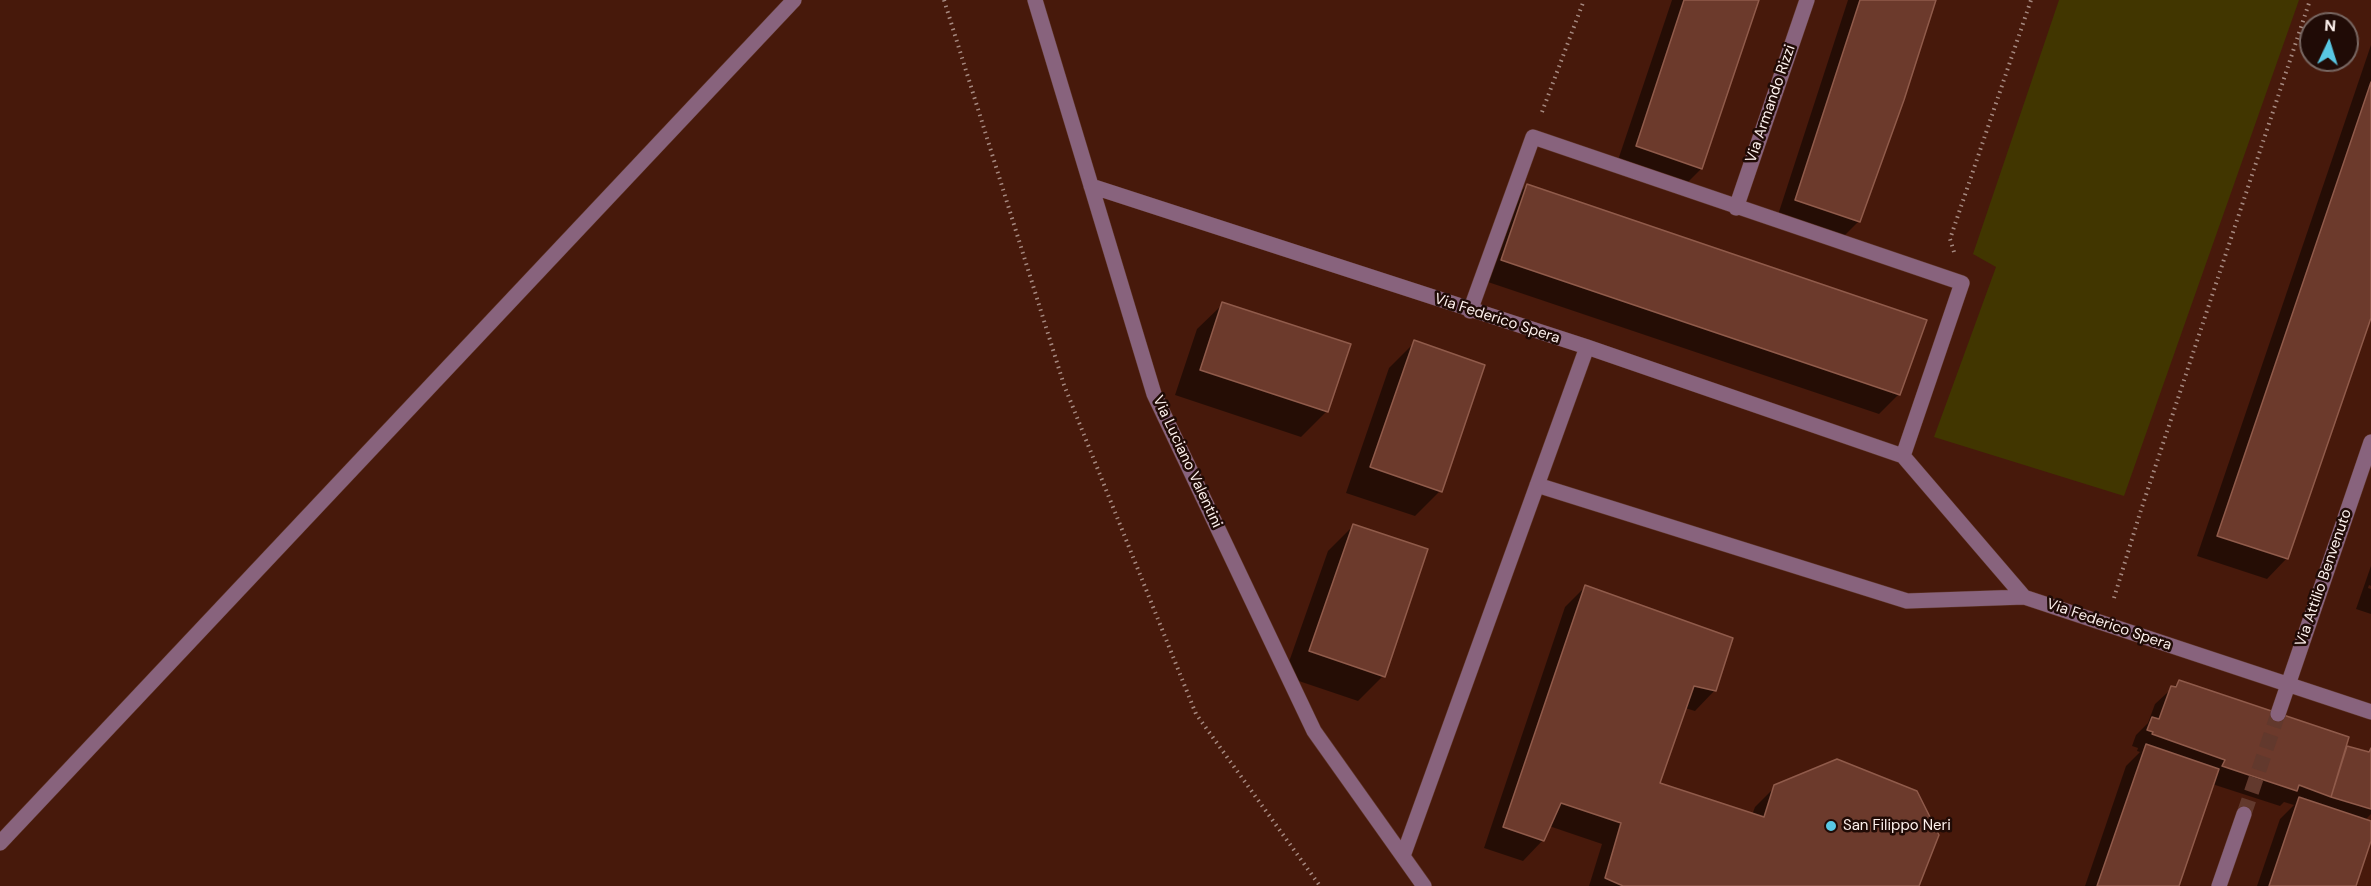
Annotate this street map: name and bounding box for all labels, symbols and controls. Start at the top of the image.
north arrow [2299,12,2359,72]
text: N [2324,15,2337,36]
street label: Via Armando Rizzi [1742,43,1800,165]
street label: Via Federico Spera [1432,290,1562,348]
street label: Via Luciano Valentini [1148,393,1226,531]
street label: Via Attilio Benvenuto [2292,507,2356,649]
street label: Via Federico Spera [2044,595,2174,655]
place label: San Filippo Neri [1843,817,1951,835]
marker: San Filippo Neri [1824,819,1838,833]

